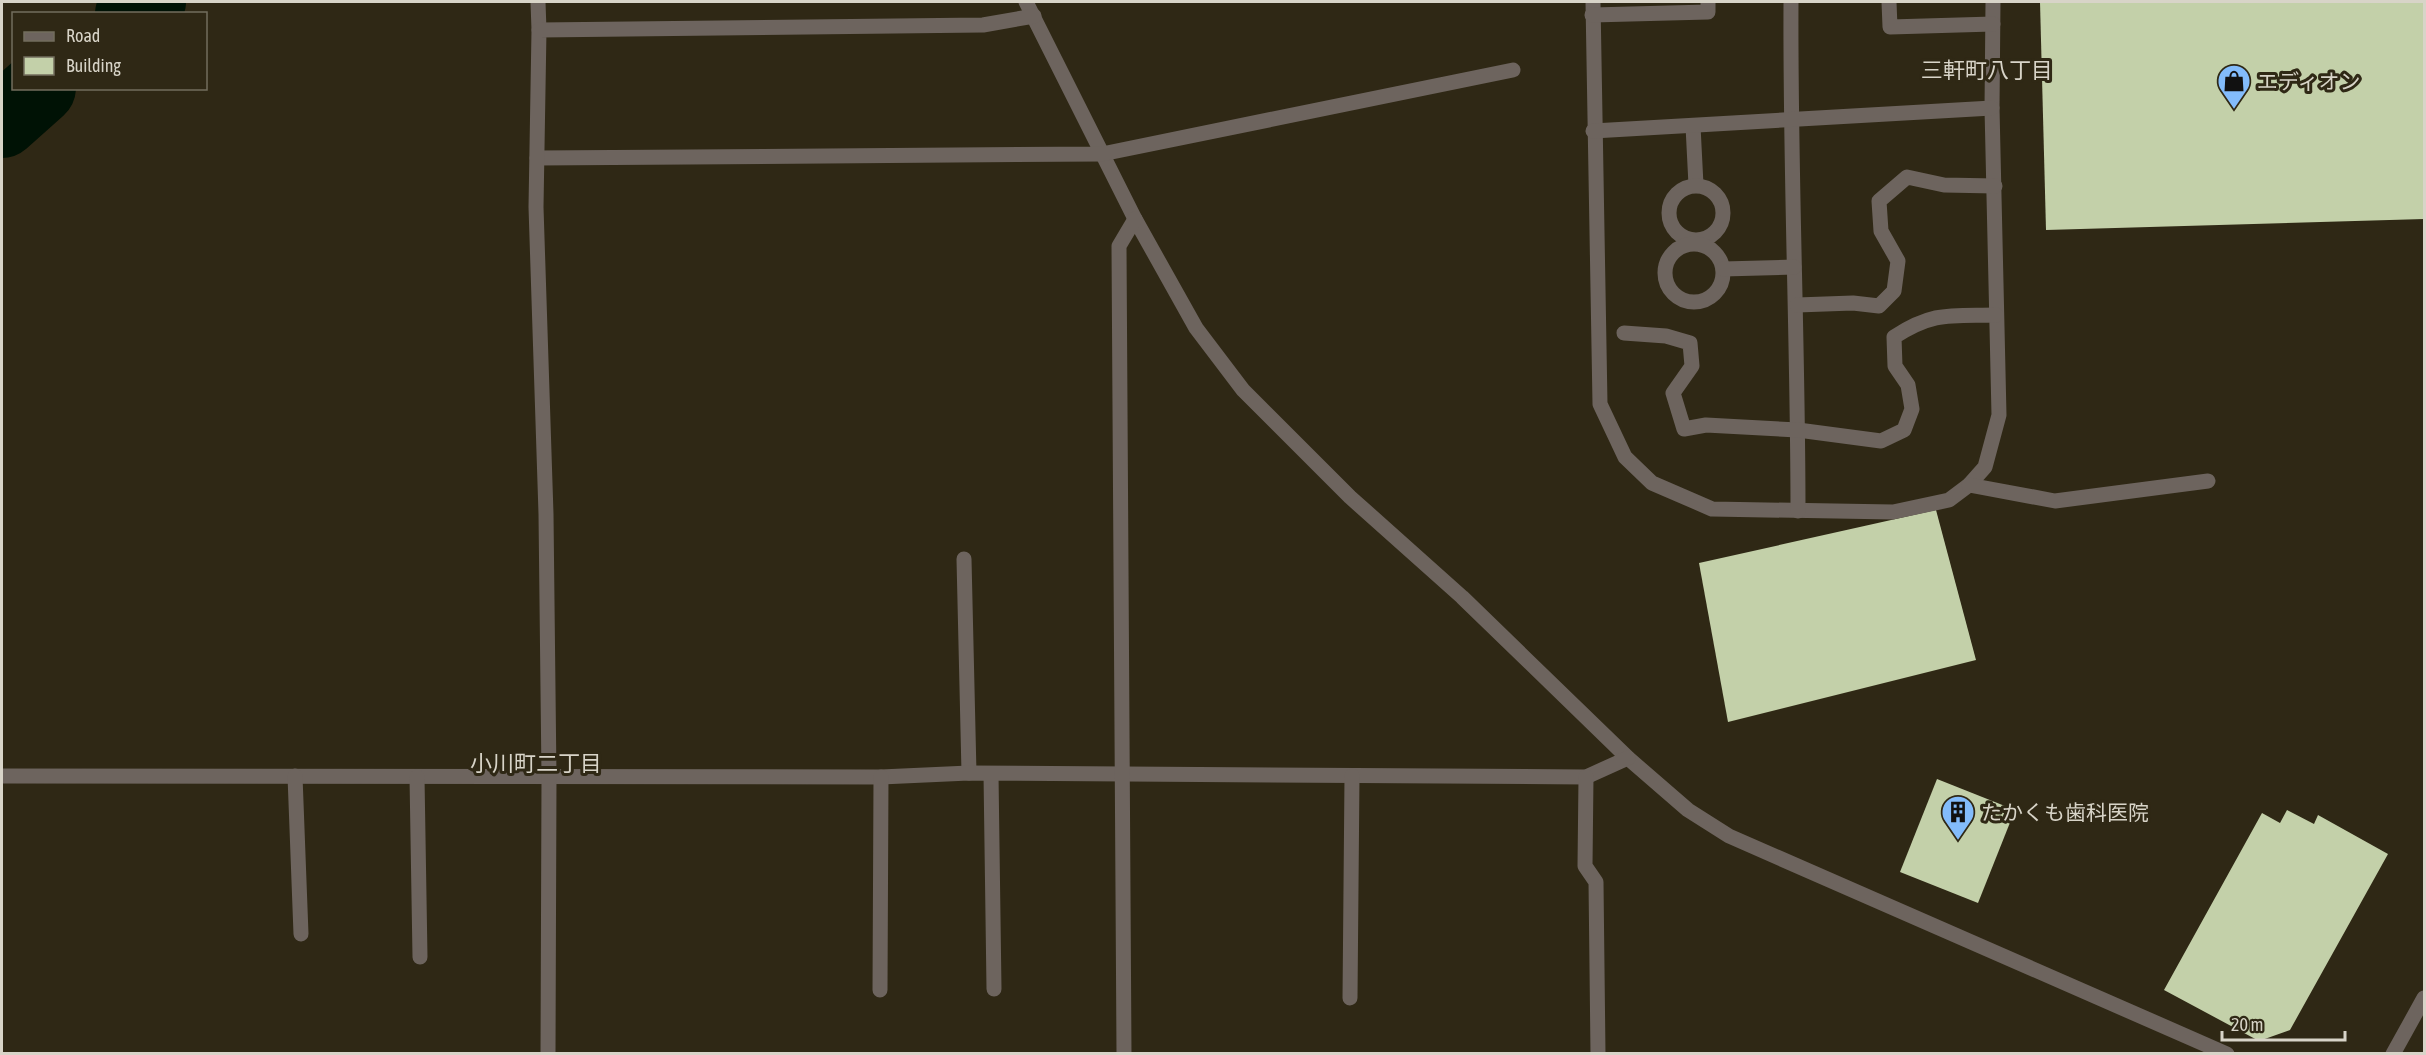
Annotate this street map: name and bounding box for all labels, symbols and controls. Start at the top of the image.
legend [12,12,207,90]
text: Road [66,25,100,46]
text: Building [66,55,121,76]
district label: 三軒町八丁目 [1921,57,2053,83]
shop icon: エディオン [2216,63,2252,110]
place label: エディオン [2257,69,2361,93]
district label: 小川町二丁目 [470,750,602,776]
building icon: たかくも歯科医院 [1940,794,1976,841]
place label: たかくも歯科医院 [1981,800,2149,824]
scale bar [2222,1004,2345,1042]
text: 20 m [2231,1014,2263,1035]

